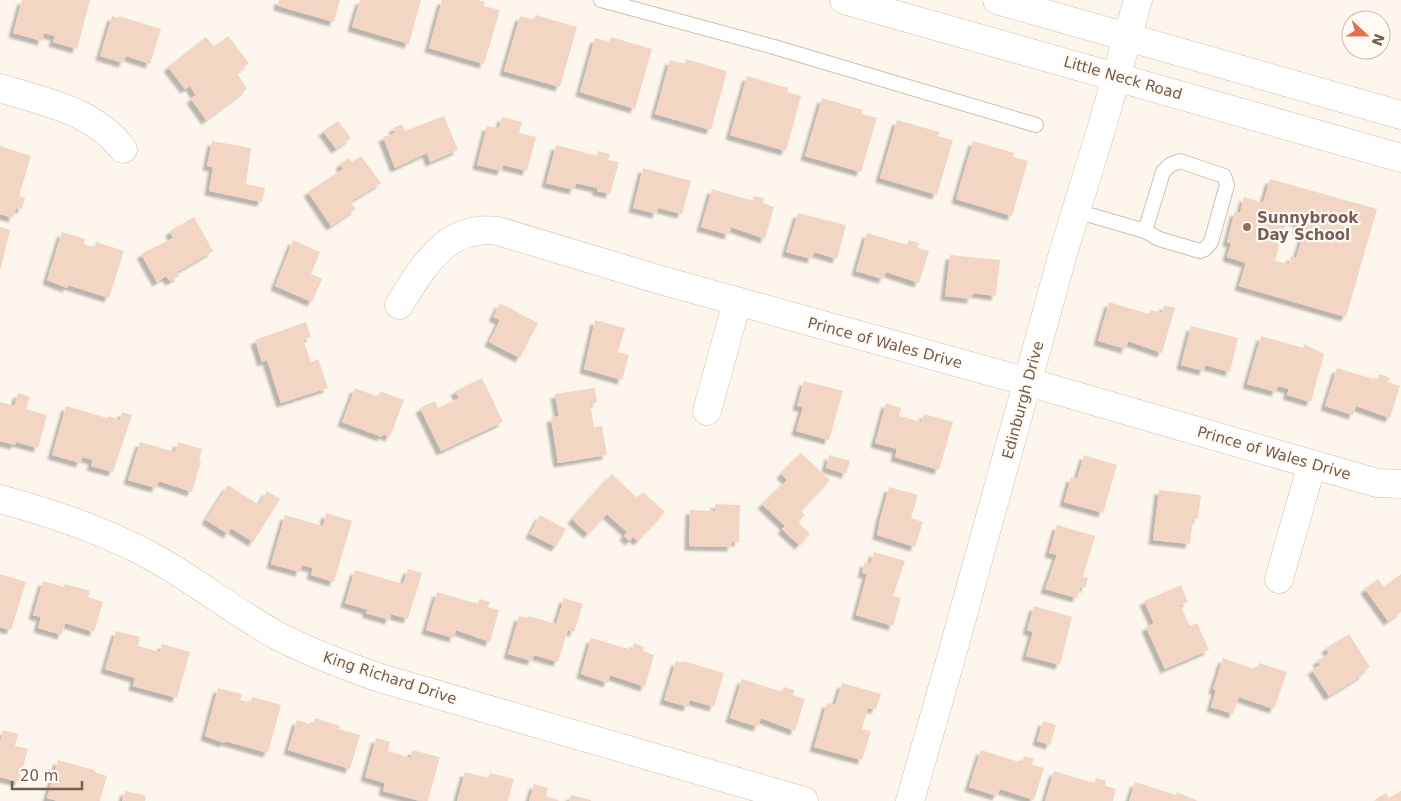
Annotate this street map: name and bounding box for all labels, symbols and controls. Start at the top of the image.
north arrow [1341,10,1391,60]
text: N [1369,31,1388,48]
street label: Little Neck Road [1062,53,1184,103]
place label: Sunnybrook Day School [1257,209,1359,244]
marker: Sunnybrook Day School [1241,221,1253,233]
street label: Prince of Wales Drive [806,314,964,372]
street label: Edinburgh Drive [999,339,1047,461]
street label: Prince of Wales Drive [1195,422,1353,484]
street label: King Richard Drive [321,648,459,708]
scale bar [12,758,82,790]
text: 20 m [20,767,58,785]

